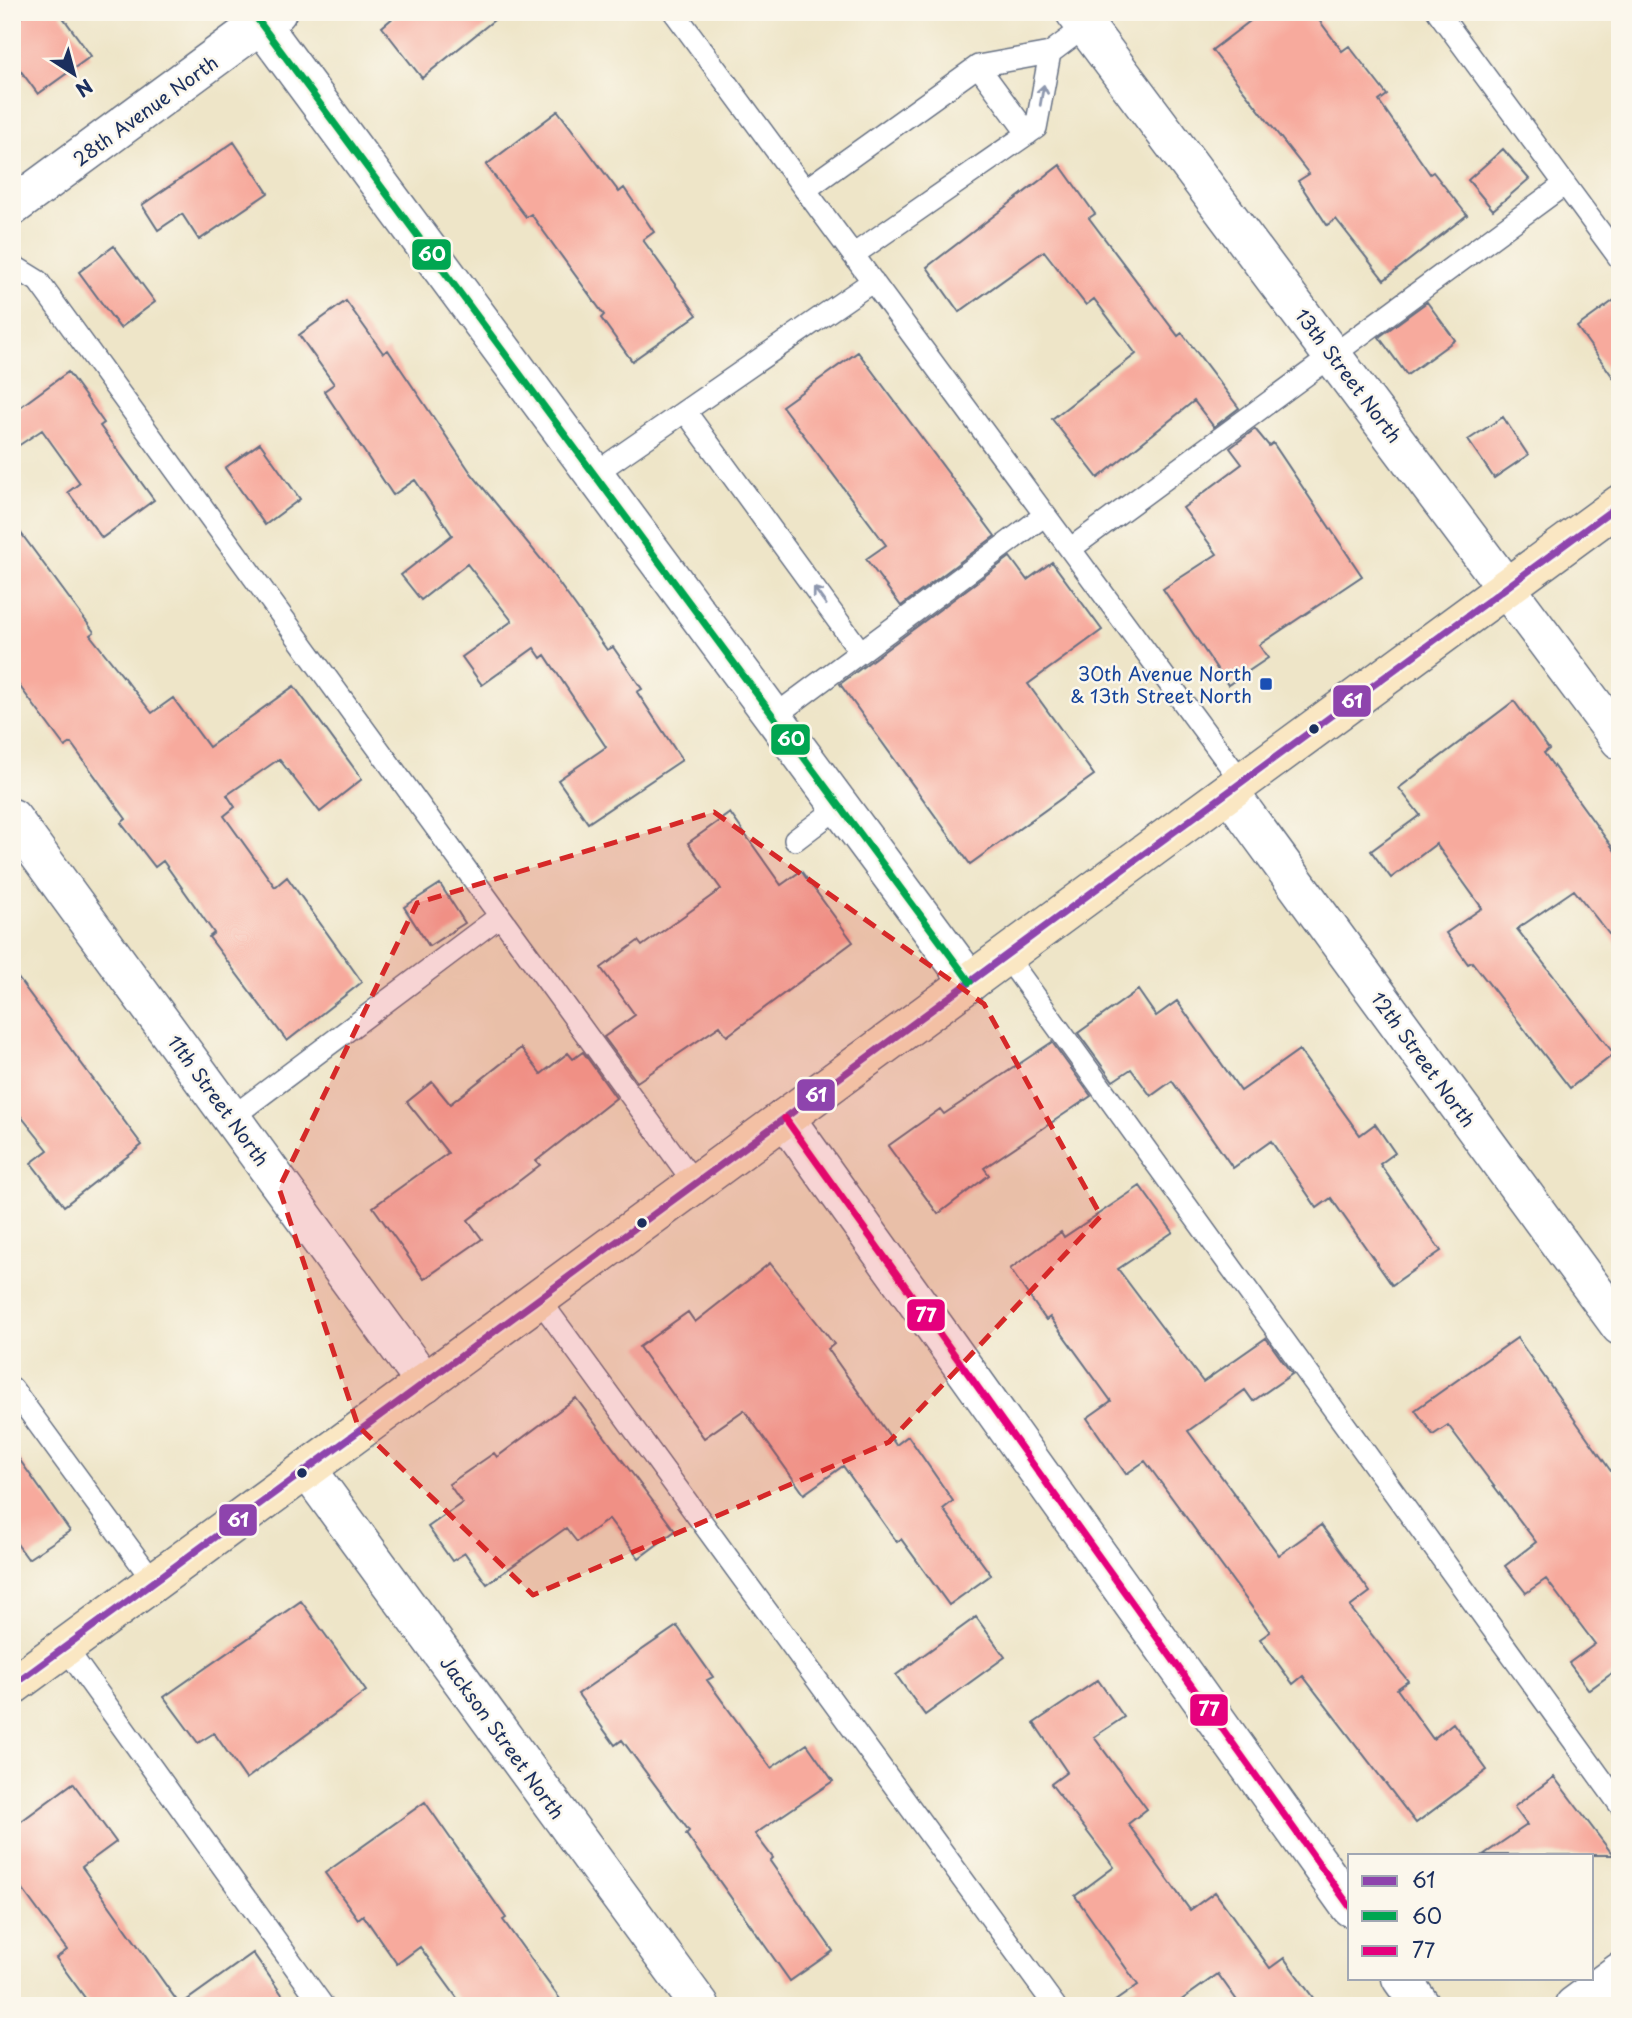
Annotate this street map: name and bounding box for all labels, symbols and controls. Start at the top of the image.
north arrow [38,38,108,108]
street label: 28th Avenue North [68,50,222,170]
one-way arrow [1036,84,1049,107]
line badge: 60 [411,238,452,271]
text: 60 [418,239,446,267]
street label: 13th Street North [1289,302,1409,448]
one-way arrow [813,586,828,605]
place label: 30th Avenue North & 13th Street North [1070,659,1252,709]
marker: 30th Avenue North & 13th Street North [1258,676,1274,692]
line badge: 61 [1332,684,1372,718]
text: 61 [1341,686,1363,714]
unlabelled marker [1307,722,1321,736]
line badge: 60 [770,723,811,756]
text: 60 [777,724,805,752]
street label: 12th Street North [1365,985,1483,1133]
street label: 11th Street North [162,1029,276,1171]
line badge: 61 [796,1078,836,1112]
text: 61 [805,1080,827,1108]
unlabelled marker [635,1216,649,1230]
line badge: 77 [906,1298,946,1332]
text: 77 [915,1300,937,1328]
unlabelled marker [295,1466,309,1480]
line badge: 61 [218,1503,258,1537]
text: 61 [227,1505,249,1533]
street label: Jackson Street North [434,1650,572,1824]
line badge: 77 [1189,1693,1229,1727]
text: 77 [1198,1694,1220,1722]
legend [1348,1854,1594,1980]
text: 61 [1412,1863,1435,1895]
text: 60 [1412,1899,1442,1931]
text: 77 [1412,1933,1435,1965]

